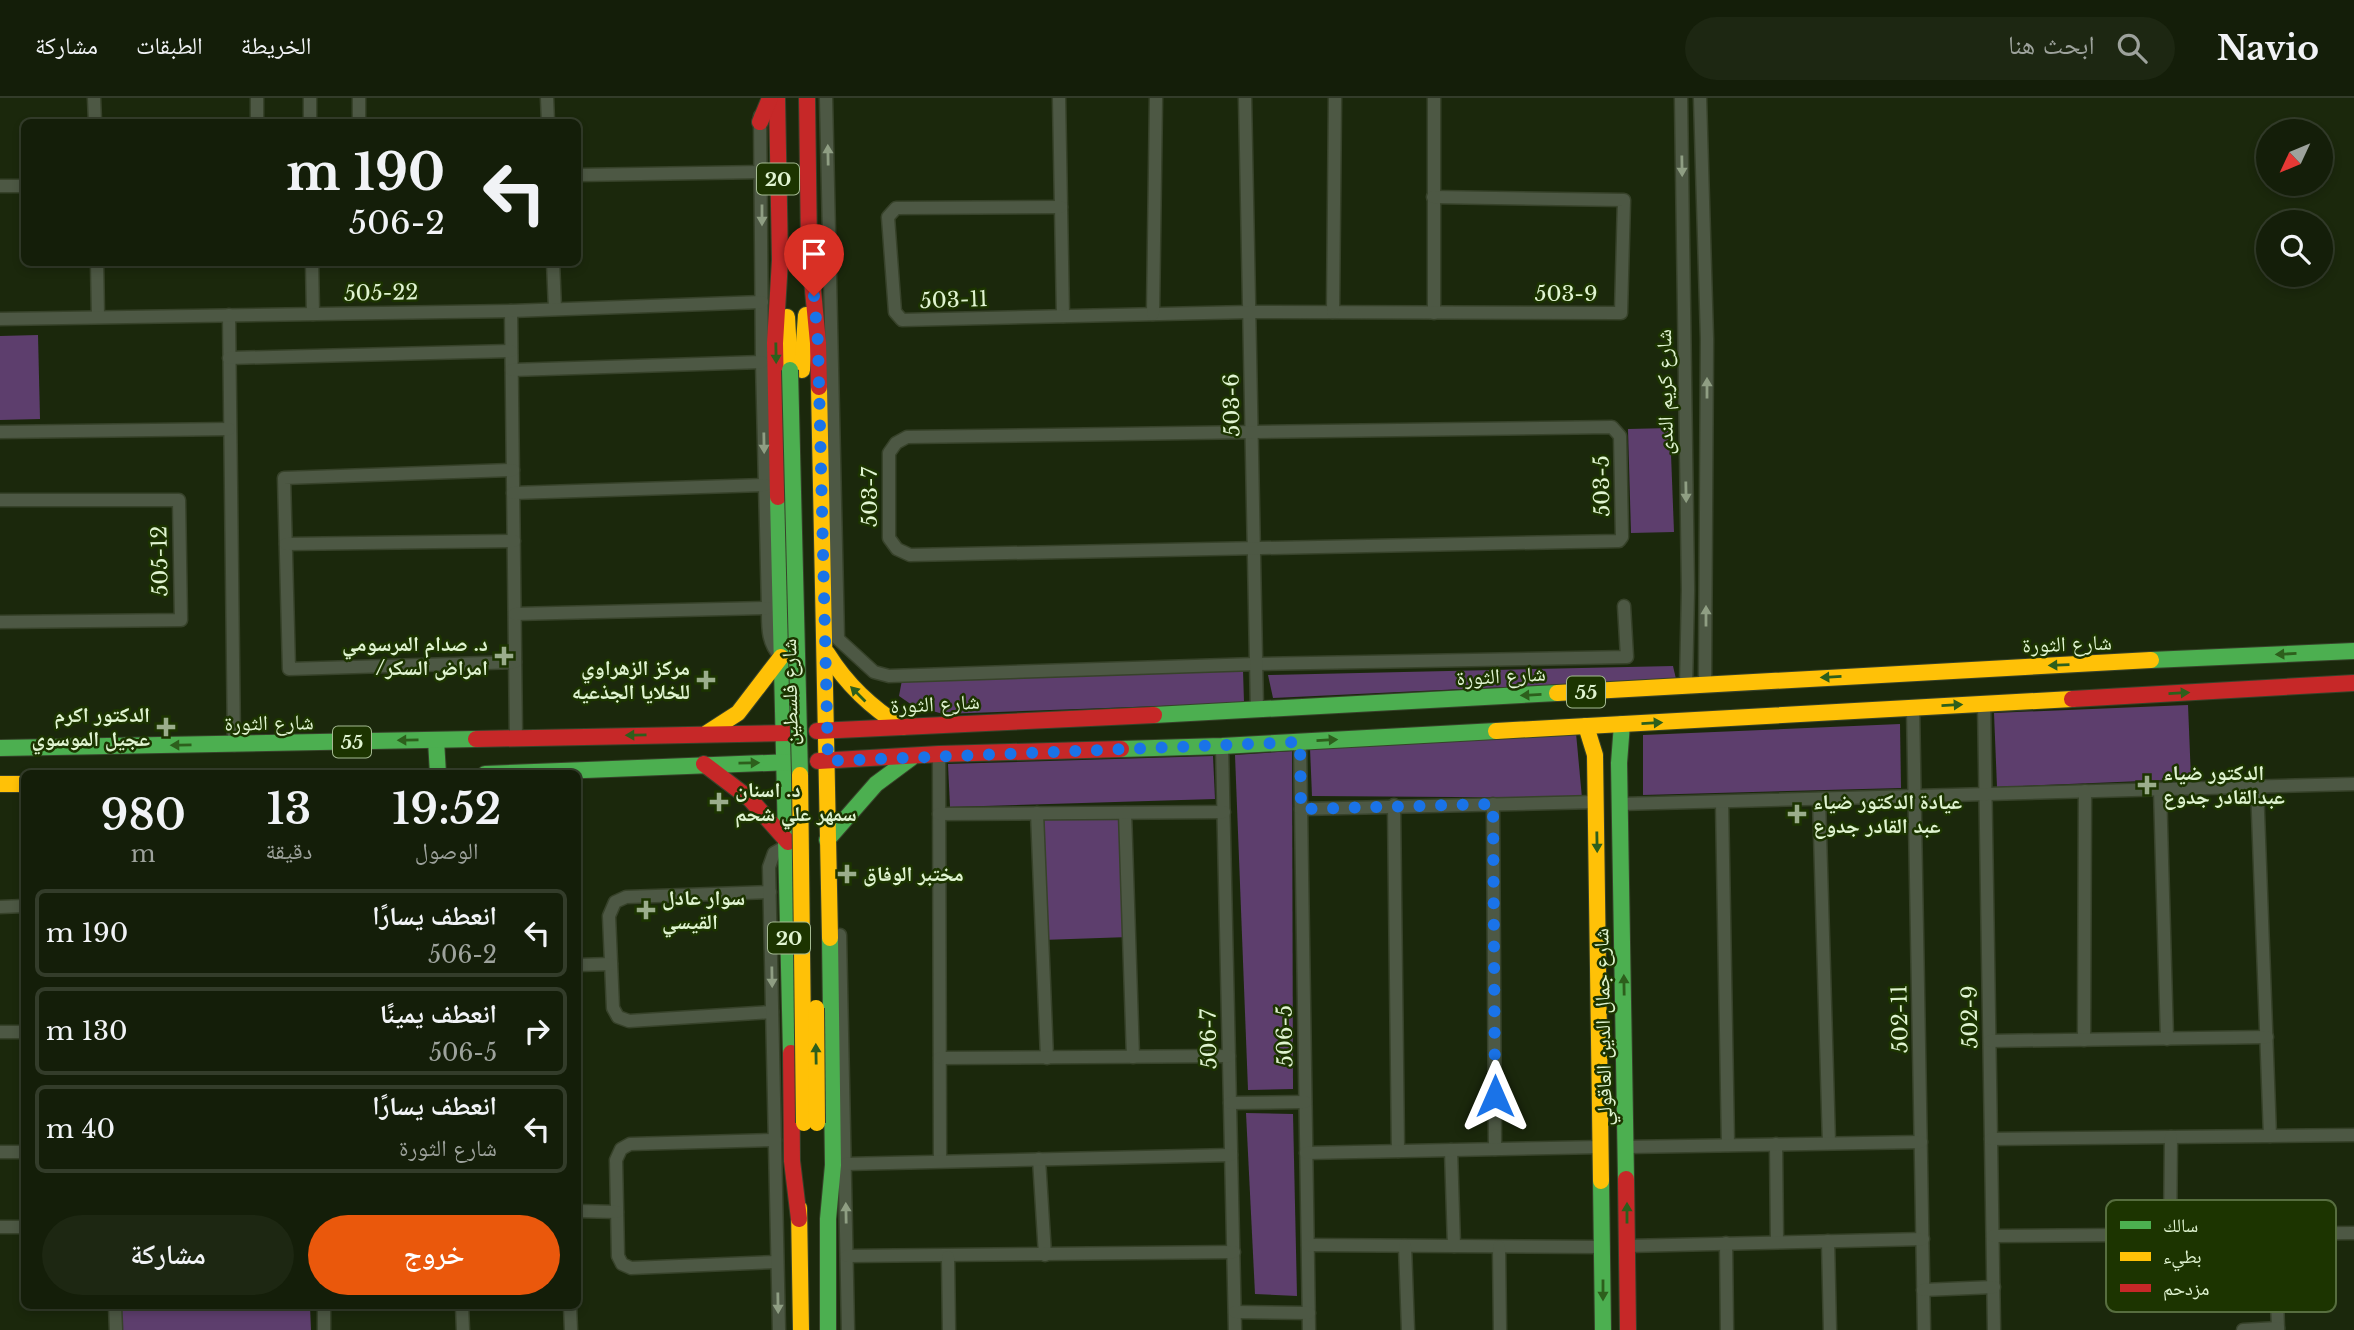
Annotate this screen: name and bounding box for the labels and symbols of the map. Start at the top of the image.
north arrow [2256,119,2333,196]
one-way arrow [822,143,833,165]
one-way arrow [1676,155,1688,177]
road number: 20 [757,164,799,194]
one-way arrow [756,204,768,226]
pin [784,224,844,296]
street label: 505-22 [344,279,418,307]
street label: 503-9 [1534,281,1598,307]
street label: 503-11 [919,286,989,314]
street label: شارع كريم الندى [1651,329,1680,455]
one-way arrow [770,342,781,364]
street label: 503-6 [1218,373,1246,437]
one-way arrow [1701,377,1713,399]
one-way arrow [758,432,770,454]
street label: 503-5 [1588,455,1616,517]
street label: 503-7 [857,467,883,527]
one-way arrow [1680,481,1692,503]
street label: 505-12 [146,525,174,597]
one-way arrow [1700,605,1712,627]
street label: شارع الثورة [2022,629,2112,659]
place label: د. صدام المرسومي /امراض السكر [342,631,488,681]
street label: شارع فلسطين [776,638,804,746]
marker: د. صدام المرسومي /امراض السكر [494,646,514,666]
one-way arrow [2275,649,2297,660]
place label: مركز الزهراوي للخلايا الجذعيه [572,655,690,705]
one-way arrow [2047,660,2069,671]
street label: شارع الثورة [1456,661,1546,691]
marker: مركز الزهراوي للخلايا الجذعيه [696,670,716,690]
one-way arrow [1820,672,1842,683]
road number: 55 [1567,677,1605,708]
one-way arrow [849,686,866,703]
one-way arrow [2168,687,2190,698]
street label: شارع الثورة [890,689,980,719]
one-way arrow [1520,690,1542,701]
one-way arrow [1941,699,1963,710]
place label: الدكتور اكرم عجيل الموسوي [31,702,150,755]
street label: شارع الثورة [224,709,314,737]
marker: الدكتور اكرم عجيل الموسوي [156,717,176,737]
one-way arrow [1641,717,1663,728]
road number: 55 [333,726,371,758]
one-way arrow [625,730,647,741]
one-way arrow [397,735,419,746]
one-way arrow [1316,735,1338,746]
one-way arrow [170,740,192,751]
one-way arrow [739,757,761,768]
place label: الدكتور ضياء عبدالقادر جدوع [2163,760,2285,810]
marker: الدكتور ضياء عبدالقادر جدوع [2137,775,2157,795]
place label: د. اسنان سمهر علي شحم [735,777,857,830]
place label: عيادة الدكتور ضياء عبد القادر جدوع [1813,789,1962,839]
marker: د. اسنان سمهر علي شحم [709,792,729,812]
marker: عيادة الدكتور ضياء عبد القادر جدوع [1787,804,1807,824]
one-way arrow [1591,832,1603,854]
place label: مختبر الوفاق [863,861,964,887]
marker: مختبر الوفاق [837,864,857,884]
place label: سوار عادل القيسي [662,885,745,938]
marker: سوار عادل القيسي [636,900,656,920]
road number: 20 [768,922,810,954]
street label: شارع جمال الدين العاقولي [1588,928,1621,1126]
one-way arrow [766,967,778,989]
one-way arrow [1618,974,1629,996]
street label: 502-11 [1886,985,1914,1053]
street label: 502-9 [1956,985,1984,1049]
street label: 506-5 [1271,1005,1299,1067]
street label: 506-7 [1195,1008,1223,1069]
one-way arrow [811,1043,822,1065]
position arrow [1458,1059,1532,1133]
legend [2106,1200,2336,1312]
one-way arrow [840,1202,852,1224]
one-way arrow [1621,1202,1633,1224]
text: سالك [2163,1214,2198,1237]
text: بطيء [2163,1245,2202,1272]
text: مزدحم [2163,1277,2209,1301]
one-way arrow [1597,1280,1609,1302]
one-way arrow [772,1292,784,1314]

